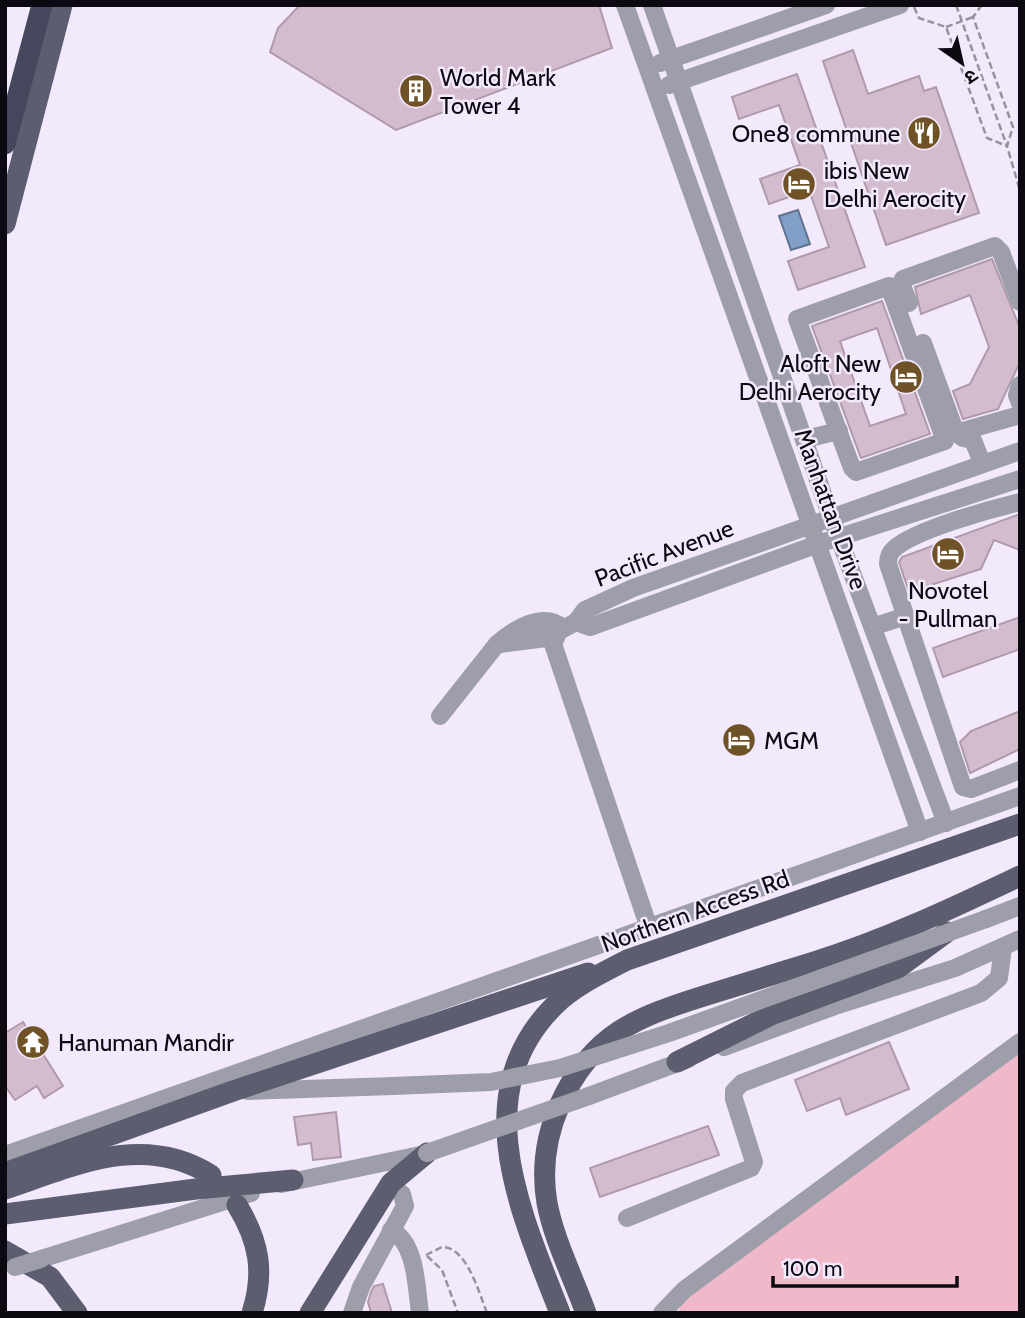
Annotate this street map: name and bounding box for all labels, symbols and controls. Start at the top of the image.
north arrow [927,28,997,98]
place label: World Mark Tower 4 [440,63,556,120]
text: उ [959,64,982,90]
building icon: World Mark Tower 4 [397,72,435,110]
restaurant icon: One8 commune [905,114,943,152]
place label: One8 commune [732,119,900,148]
place label: ibis New Delhi Aerocity [824,156,966,213]
hotel icon: ibis New Delhi Aerocity [780,165,818,203]
place label: Aloft New Delhi Aerocity [739,349,882,406]
hotel icon: Aloft New Delhi Aerocity [887,358,925,396]
street label: Manhattan Drive [788,425,874,593]
street label: Pacific Avenue [590,513,738,593]
hotel icon: Novotel - Pullman [929,535,967,573]
place label: Novotel - Pullman [898,576,998,633]
hotel icon: MGM [720,721,758,759]
place label: MGM [764,726,819,755]
street label: Northern Access Rd [597,864,793,958]
temple icon: Hanuman Mandir [14,1023,52,1061]
place label: Hanuman Mandir [58,1028,234,1057]
scale bar [773,1244,957,1288]
text: 100 m [783,1256,842,1281]

